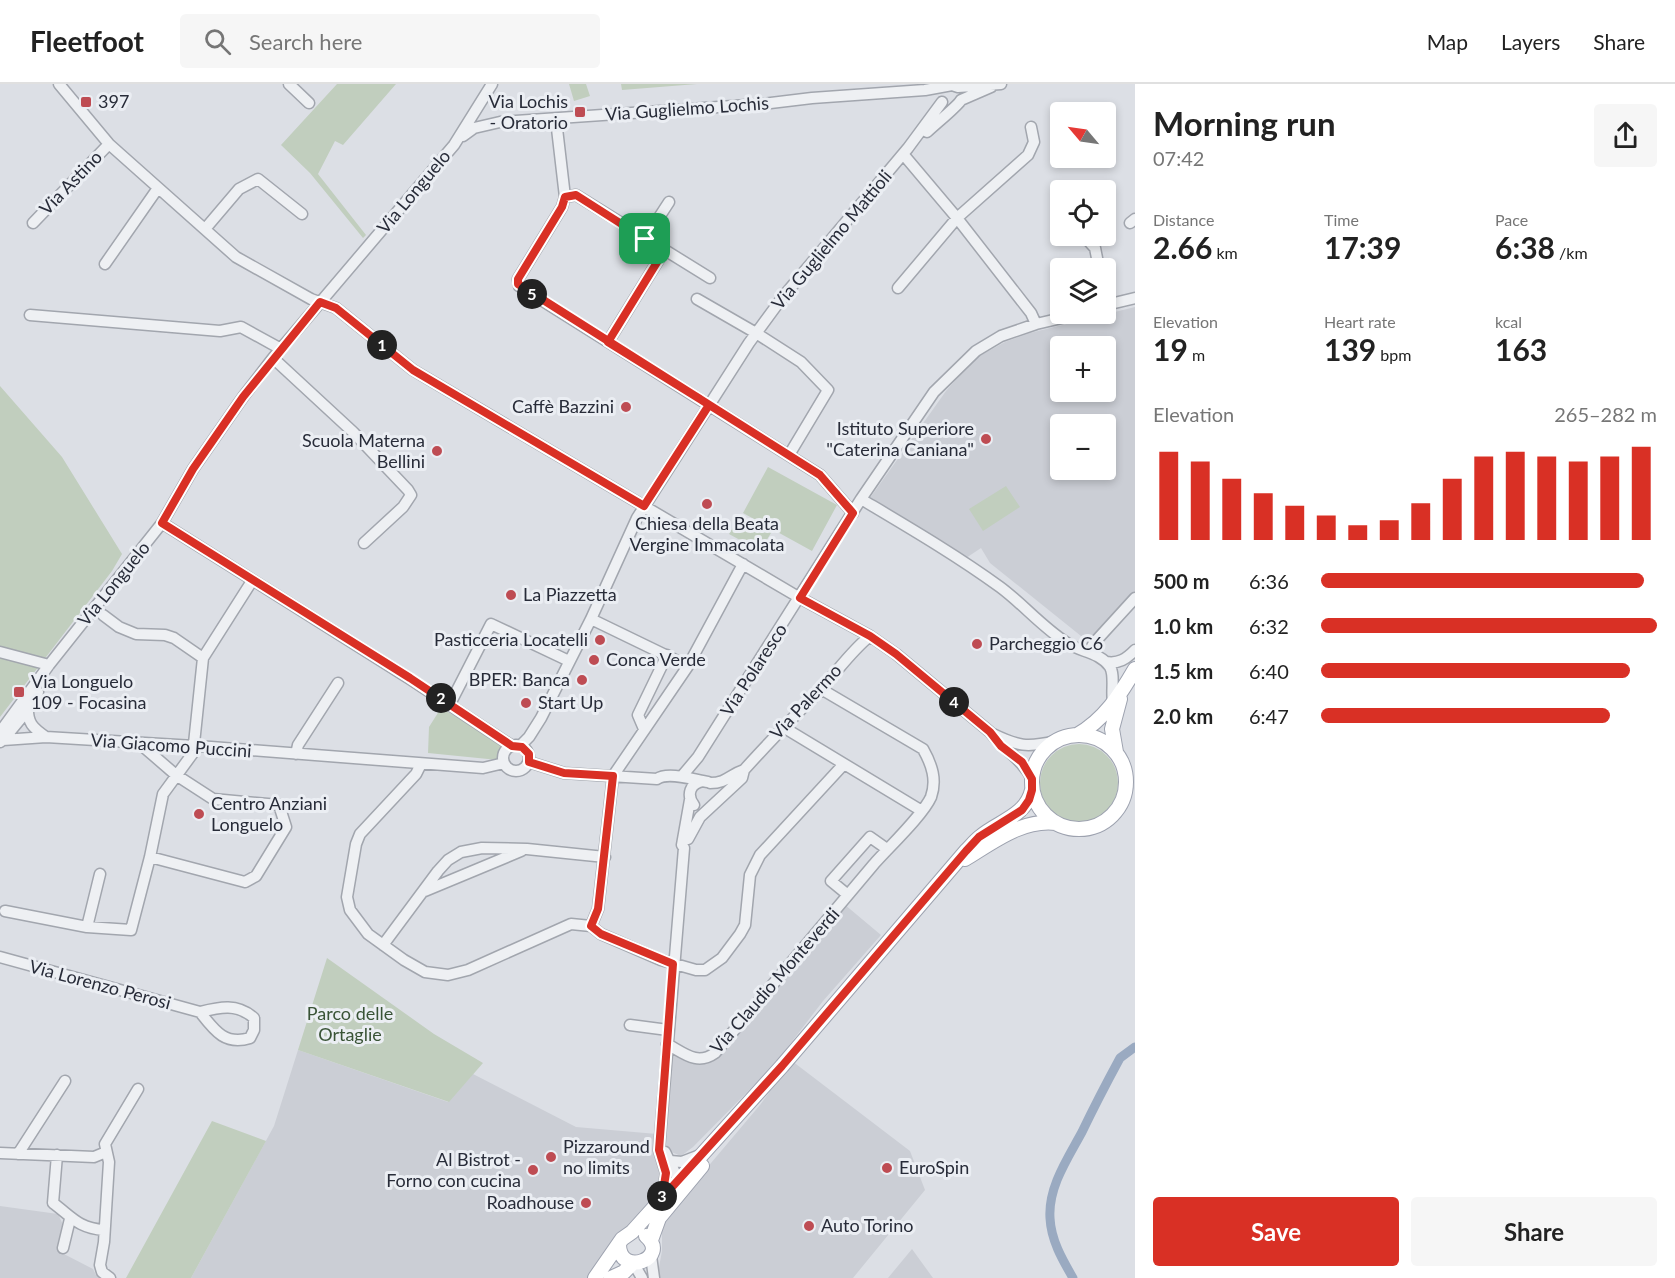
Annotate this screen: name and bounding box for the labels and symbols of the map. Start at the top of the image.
place label: 397 [98,90,129,112]
place label: Via Lochis - Oratorio [488,90,568,133]
street label: Via Guglielmo Lochis [604,91,770,125]
marker: 397 [79,95,93,109]
north arrow [1050,102,1116,168]
marker: Via Lochis - Oratorio [573,105,587,119]
street label: Via Longuelo [372,145,455,238]
street label: Via Astino [34,146,106,219]
street label: Via Guglielmo Mattioli [767,165,896,314]
pin [619,213,670,264]
pin: 5 [517,279,547,309]
pin: 1 [367,330,397,360]
place label: Caffè Bazzini [512,395,614,417]
marker: Caffè Bazzini [619,400,633,414]
place label: Istituto Superiore "Caterina Caniana" [826,417,974,460]
place label: Scuola Materna Bellini [302,429,425,472]
marker: Istituto Superiore "Caterina Caniana" [979,432,993,446]
marker: Scuola Materna Bellini [430,444,444,458]
marker: Chiesa della Beata Vergine Immacolata [700,497,714,511]
place label: Chiesa della Beata Vergine Immacolata [629,512,785,555]
street label: Via Longuelo [73,537,154,630]
place label: La Piazzetta [523,583,617,605]
marker: La Piazzetta [504,588,518,602]
street label: Via Polaresco [715,619,791,720]
place label: Pasticceria Locatelli [434,628,588,650]
place label: Parcheggio C6 [989,632,1103,654]
marker: Pasticceria Locatelli [593,633,607,647]
marker: Parcheggio C6 [970,637,984,651]
place label: Conca Verde [606,648,706,670]
marker: Conca Verde [587,653,601,667]
street label: Via Palermo [765,659,846,744]
place label: BPER: Banca [469,668,570,690]
place label: Via Longuelo 109 - Focasina [31,670,146,713]
marker: BPER: Banca [575,673,589,687]
pin: 2 [426,683,456,713]
marker: Via Longuelo 109 - Focasina [12,685,26,699]
pin: 4 [939,687,969,717]
place label: Start Up [538,691,603,713]
marker: Start Up [519,696,533,710]
street label: Via Giacomo Puccini [90,728,252,762]
place label: Centro Anziani Longuelo [211,792,327,835]
marker: Centro Anziani Longuelo [192,807,206,821]
street label: Via Claudio Monteverdi [705,903,844,1058]
street label: Via Lorenzo Perosi [27,955,173,1014]
park label: Parco delle Ortaglie [307,1002,393,1045]
place label: Pizzaround no limits [563,1135,650,1178]
place label: Al Bistrot - Forno con cucina [386,1148,521,1191]
marker: Pizzaround no limits [544,1150,558,1164]
place label: EuroSpin [899,1156,969,1178]
marker: EuroSpin [880,1161,894,1175]
marker: Al Bistrot - Forno con cucina [526,1163,540,1177]
pin: 3 [647,1181,677,1211]
place label: Roadhouse [486,1191,574,1213]
marker: Roadhouse [579,1196,593,1210]
place label: Auto Torino [821,1214,913,1236]
marker: Auto Torino [802,1219,816,1233]

